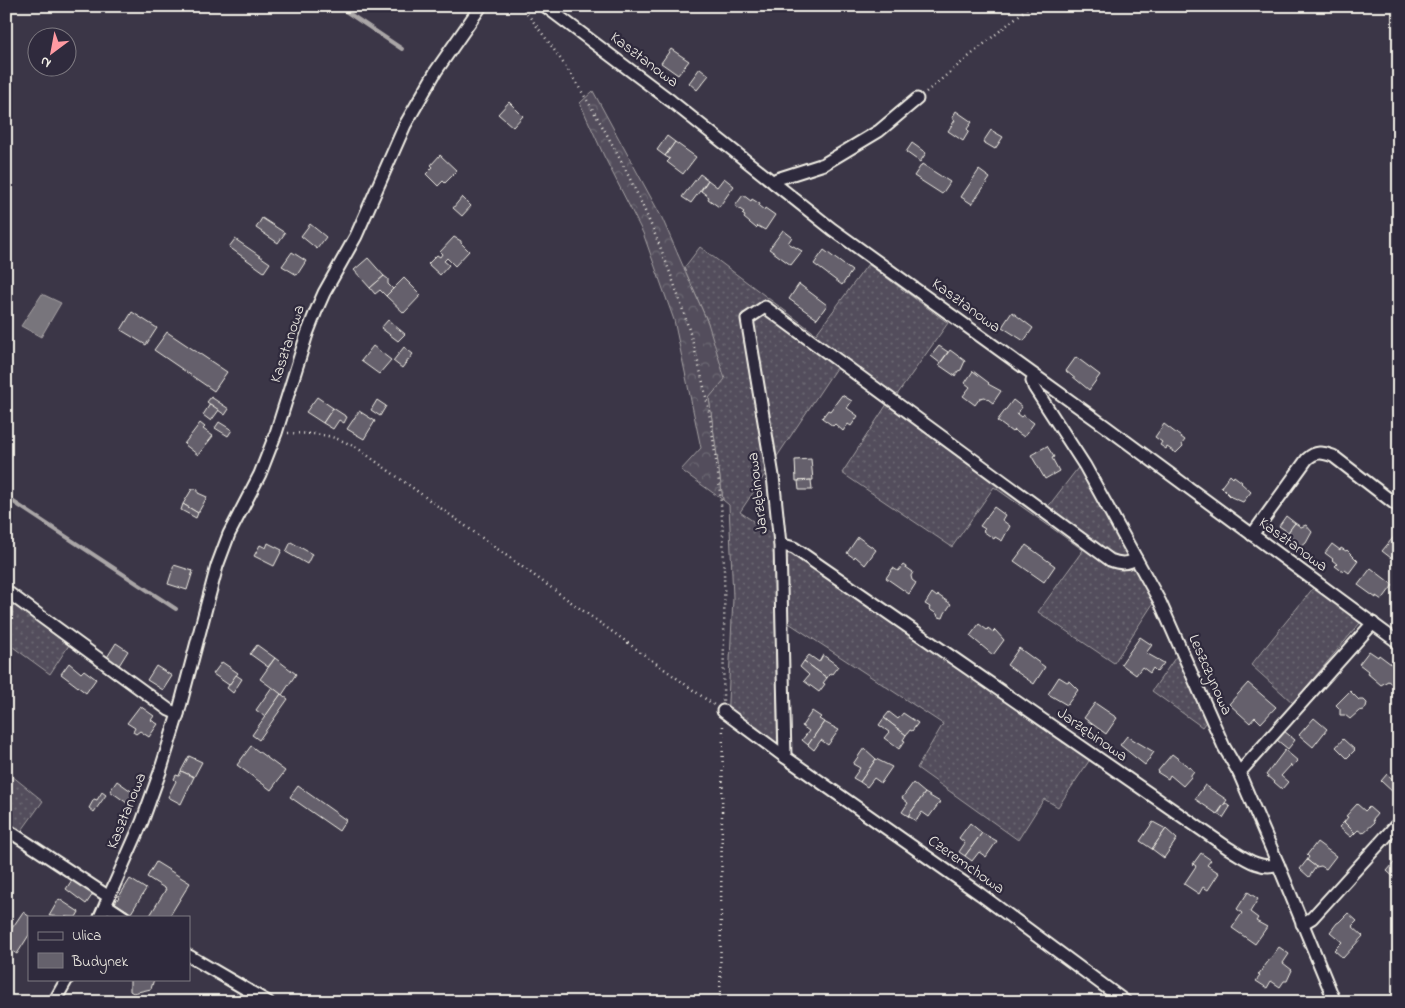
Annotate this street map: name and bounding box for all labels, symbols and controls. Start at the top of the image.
street label: Kasztanowa [605,26,683,94]
north arrow [28,28,78,78]
text: N [36,50,55,73]
street label: Kasztanowa [926,273,1006,339]
street label: Kasztanowa [264,302,312,386]
street label: Jarzębinowa [741,451,775,535]
street label: Kasztanowa [1253,512,1333,578]
street label: Leszczynowa [1182,631,1238,719]
street label: Jarzębinowa [1052,702,1132,768]
street label: Kasztanowa [101,769,153,853]
street label: Czeremchowa [923,830,1009,900]
legend [28,916,190,980]
text: Ulica [72,925,101,947]
text: Budynek [71,951,129,974]

